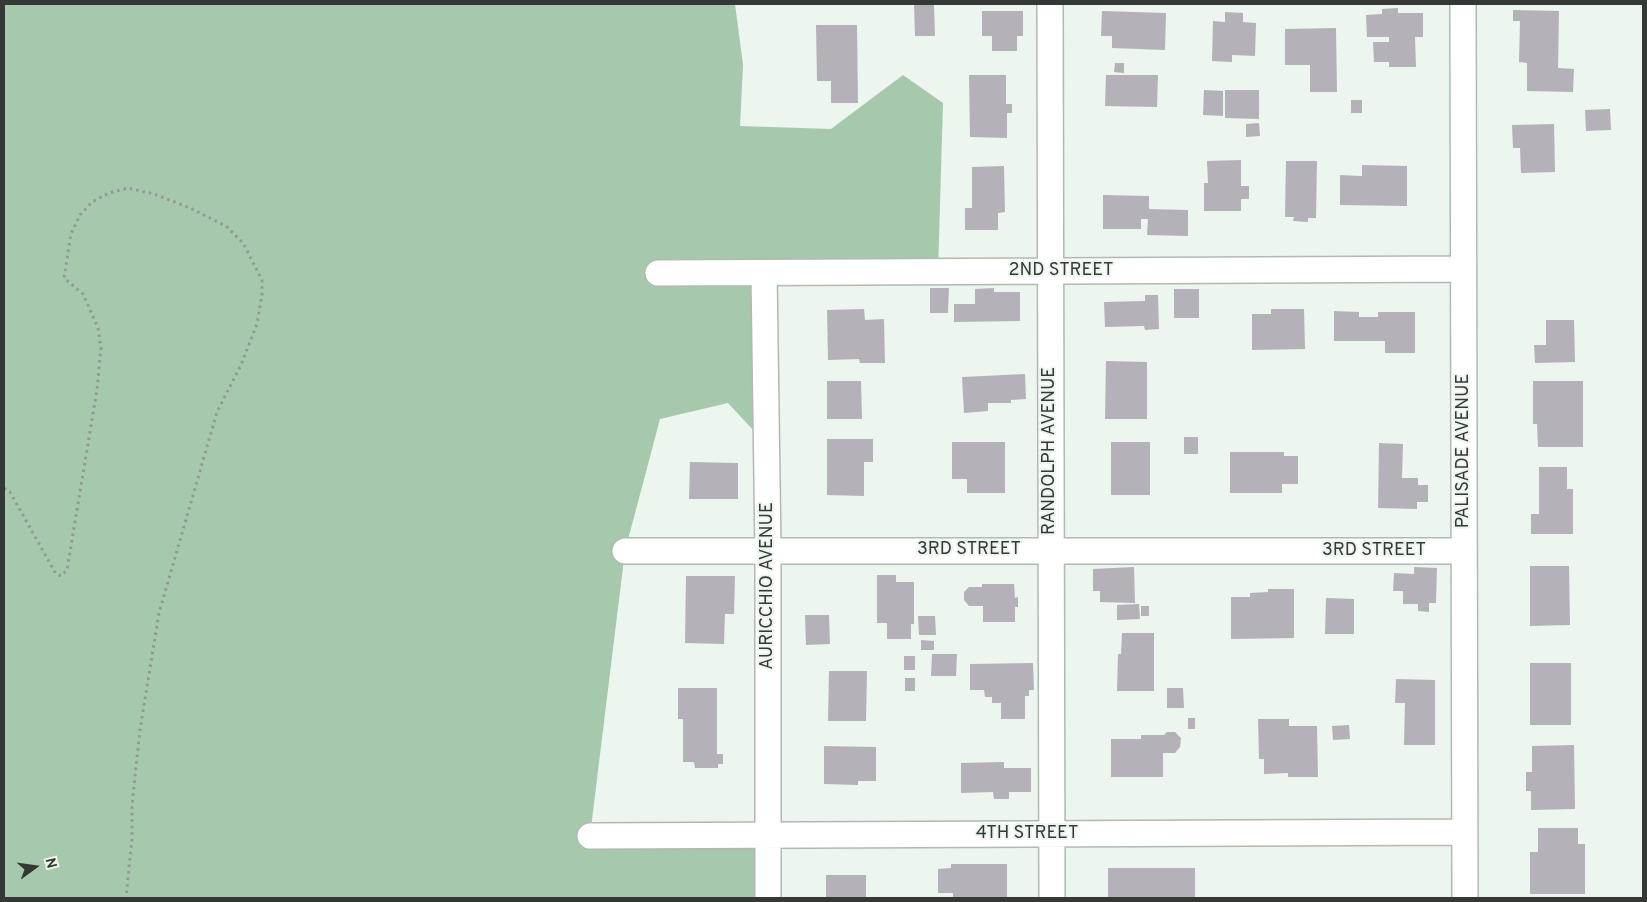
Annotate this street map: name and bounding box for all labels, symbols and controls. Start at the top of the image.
street label: 2ND STREET [1009,260,1113,282]
street label: RANDOLPH AVENUE [1039,367,1061,535]
street label: PALISADE AVENUE [1453,374,1475,528]
street label: AURICCHIO AVENUE [757,502,779,670]
street label: 3RD STREET [917,539,1021,561]
street label: 3RD STREET [1322,540,1426,562]
street label: 4TH STREET [976,823,1078,845]
north arrow [10,842,60,892]
text: N [41,856,60,870]

